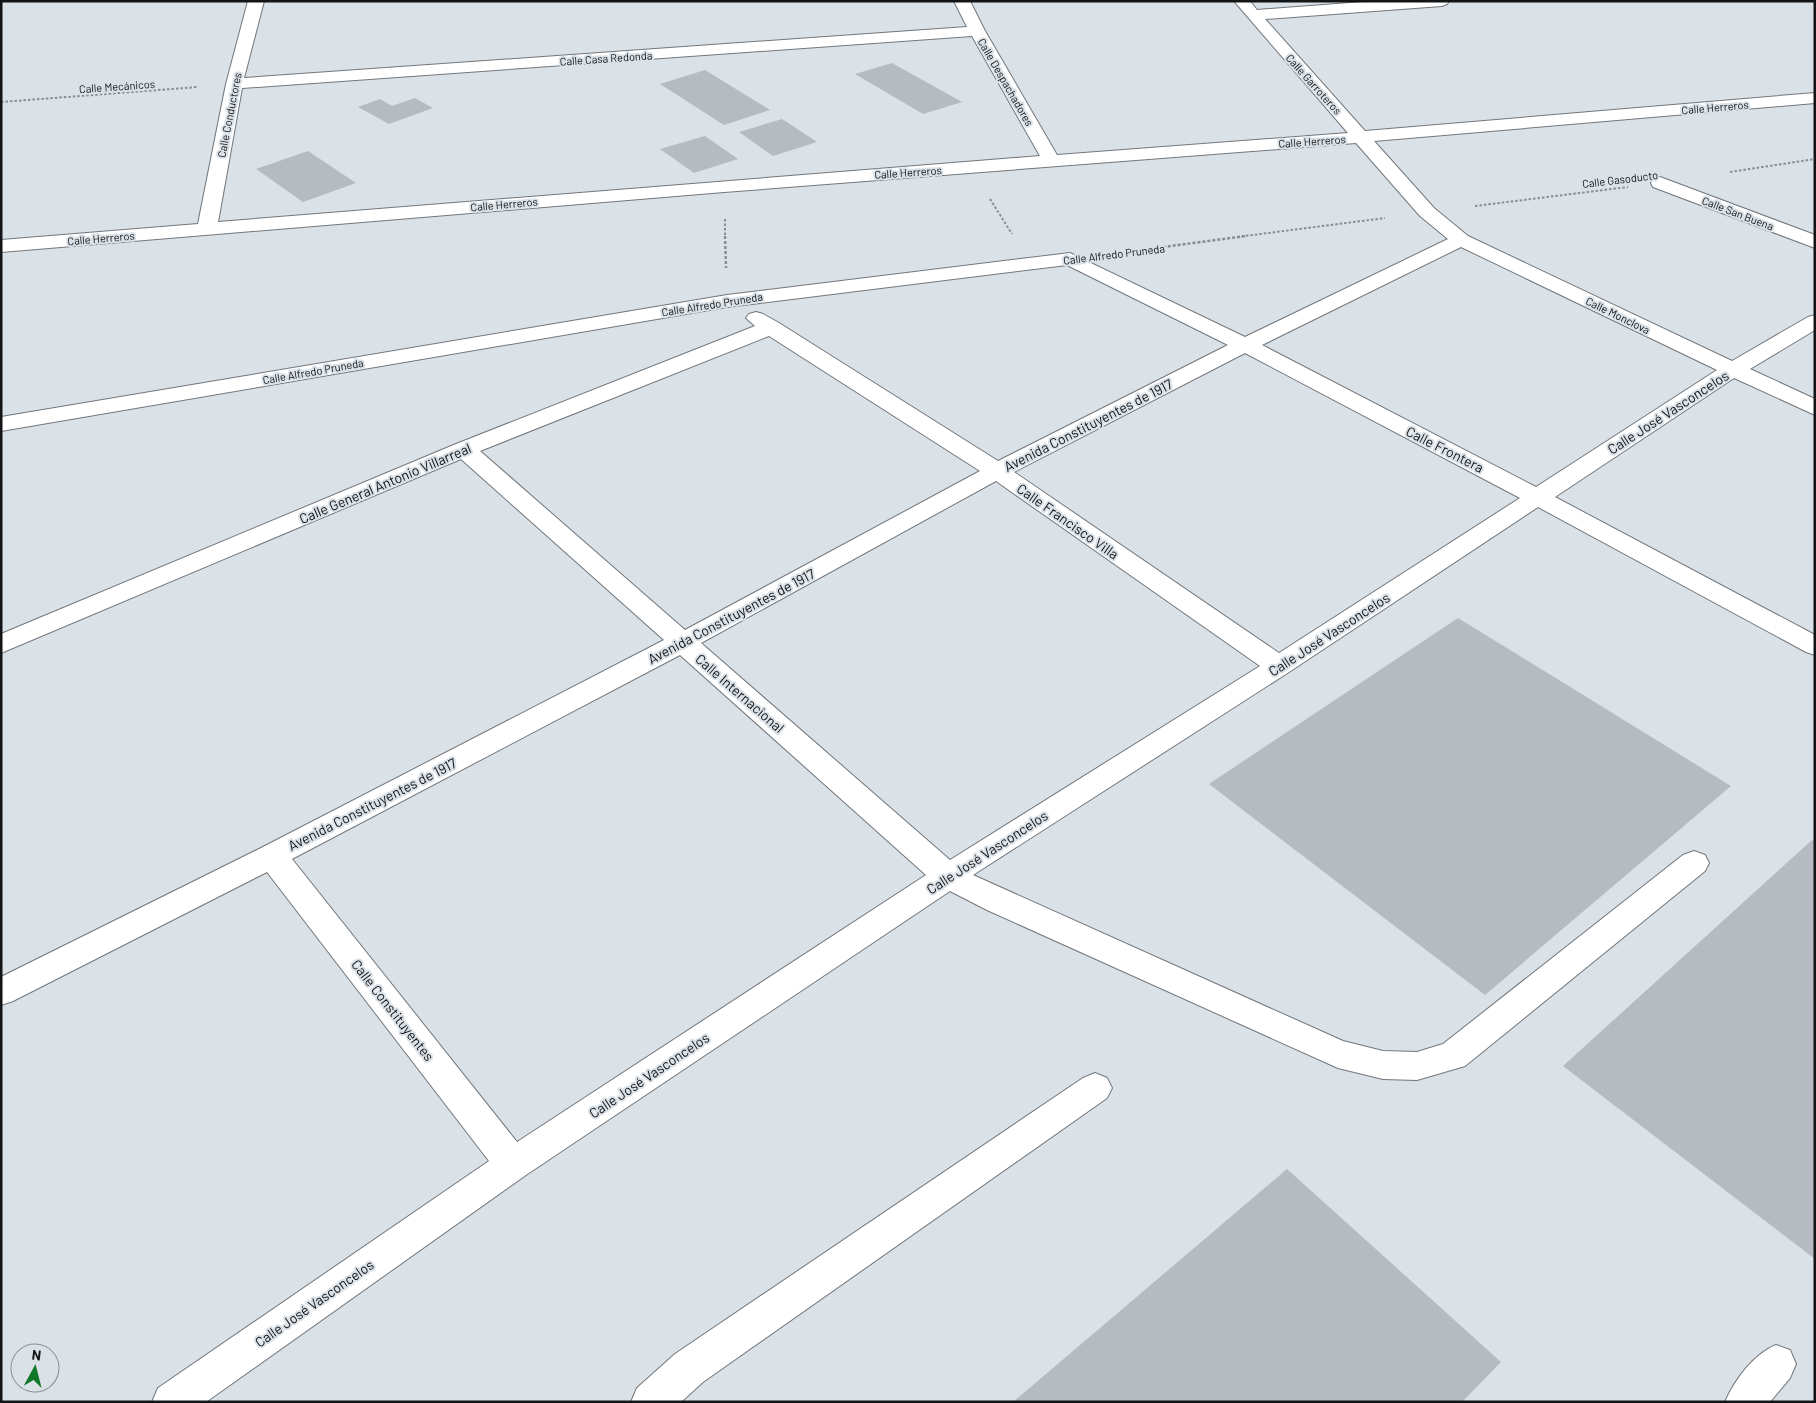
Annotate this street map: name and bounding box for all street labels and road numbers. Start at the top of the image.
street label: Calle Despachadores [976,36,1036,128]
street label: Calle Casa Redonda [559,48,653,68]
street label: Calle Garroteros [1284,51,1344,117]
street label: Calle Conductores [214,71,244,159]
street label: Calle Mecánicos [79,77,155,95]
street label: Calle Herreros [1681,98,1749,116]
street label: Calle Herreros [1278,132,1346,150]
street label: Calle Herreros [874,163,942,181]
street label: Calle Gasoducto [1581,168,1659,190]
street label: Calle San Buena [1700,193,1776,233]
street label: Calle Herreros [470,195,538,213]
street label: Calle Herreros [67,229,135,247]
street label: Calle Alfredo Pruneda [1062,241,1166,267]
street label: Calle Alfredo Pruneda [660,290,764,318]
street label: Calle Monclova [1584,294,1652,336]
street label: Calle Alfredo Pruneda [262,356,364,386]
street label: Calle José Vasconcelos [1604,366,1732,458]
street label: Avenida Constituyentes de 1917 [1001,375,1175,475]
street label: Calle Frontera [1403,422,1487,476]
street label: Calle General Antonio Villarreal [297,439,473,527]
street label: Calle Francisco Villa [1014,480,1122,562]
street label: Avenida Constituyentes de 1917 [645,565,818,667]
street label: Calle José Vasconcelos [1265,588,1393,680]
street label: Calle Internacional [692,650,788,736]
street label: Avenida Constituyentes de 1917 [285,754,459,854]
street label: Calle José Vasconcelos [923,806,1051,898]
street label: Calle Constituyentes [348,956,438,1064]
street label: Calle José Vasconcelos [586,1028,712,1121]
street label: Calle José Vasconcelos [251,1255,377,1350]

